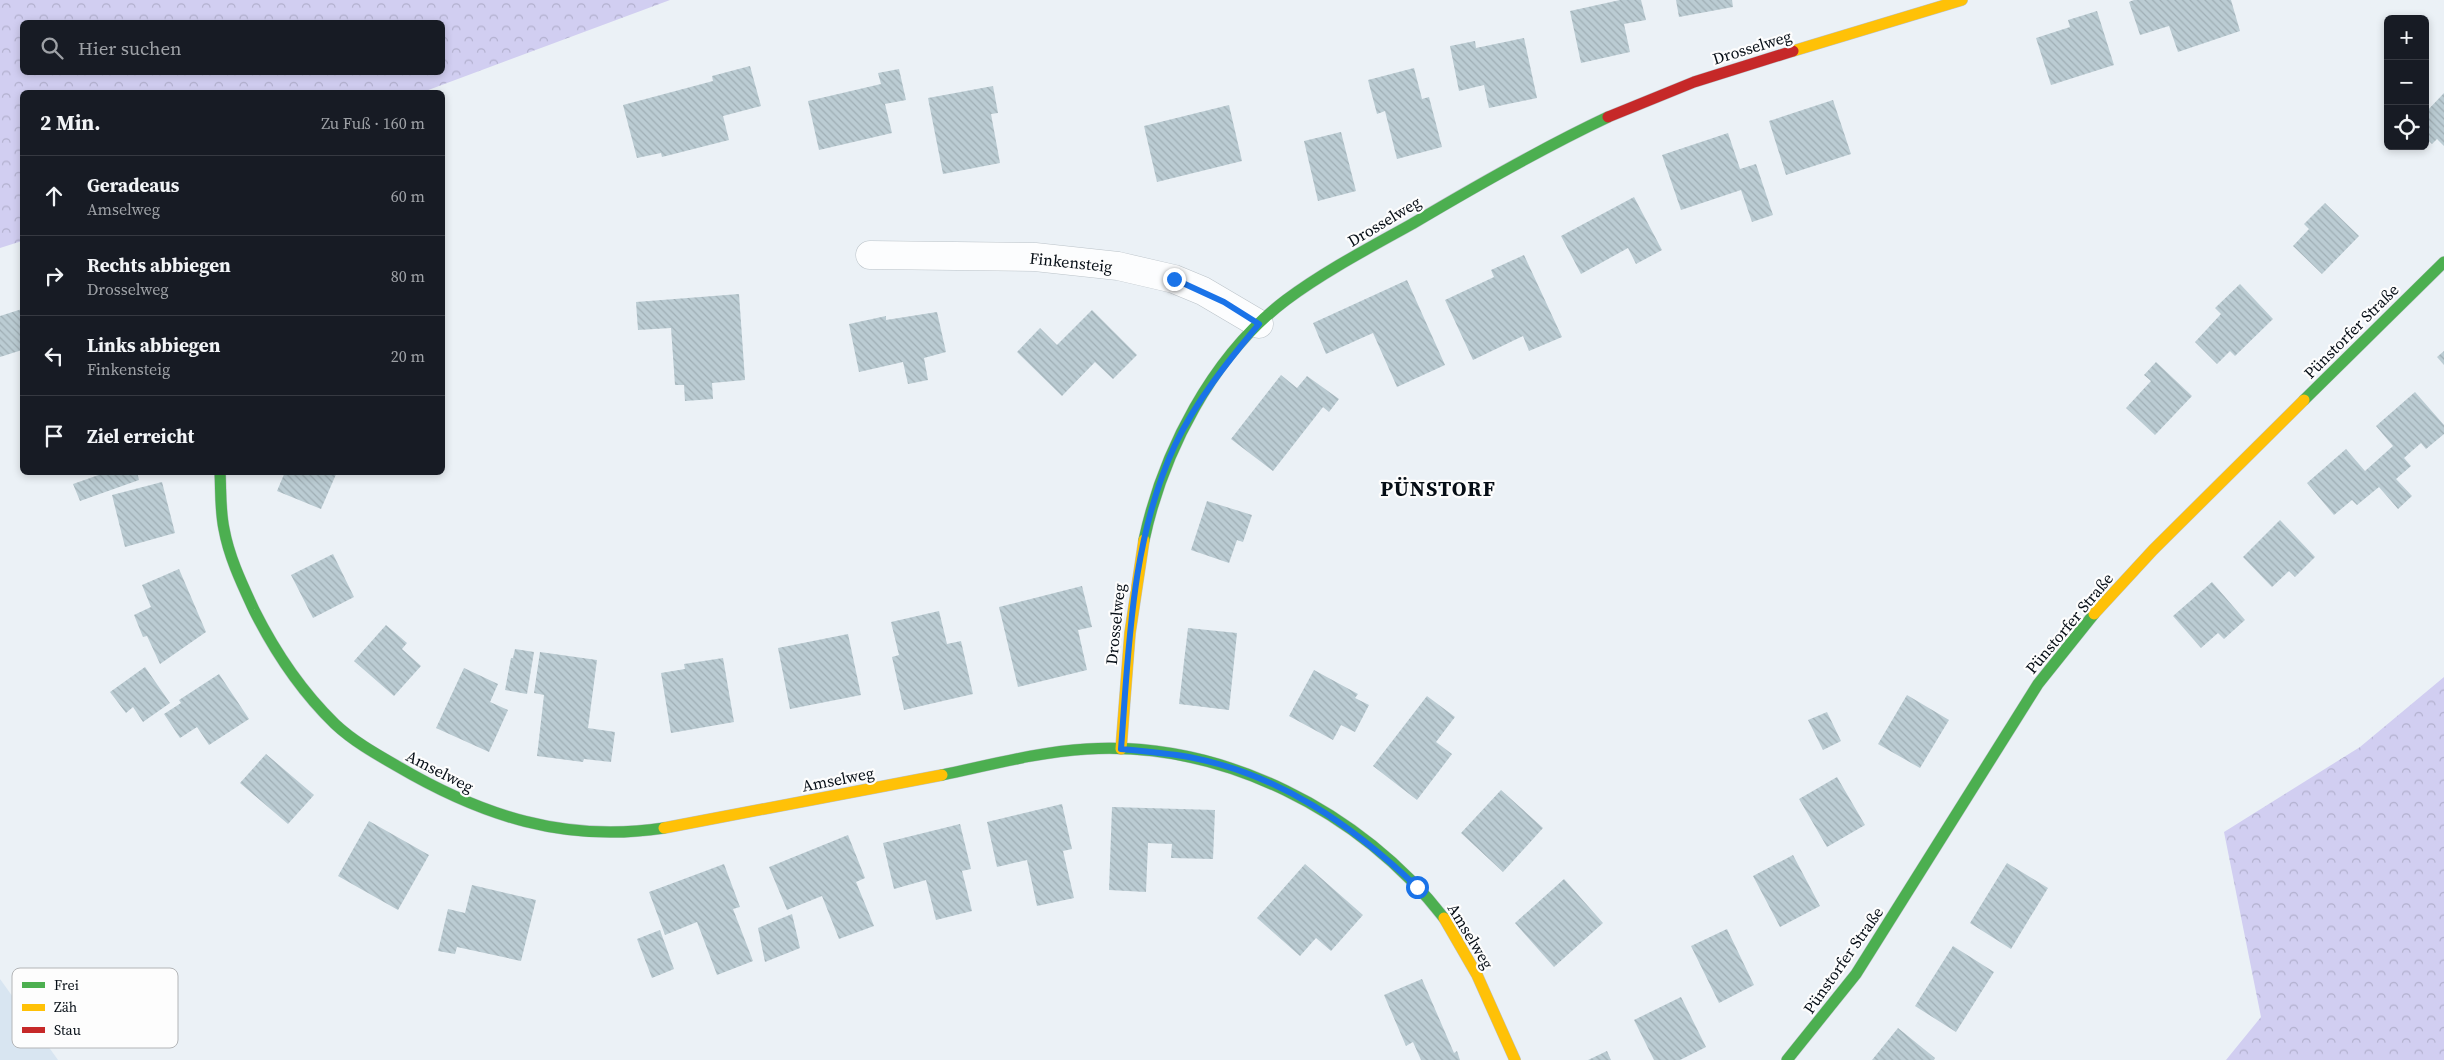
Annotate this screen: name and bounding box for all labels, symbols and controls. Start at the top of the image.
map controls [2384,15,2429,150]
button: + [2384,15,2429,60]
search box [20,20,445,75]
street label: Drosselweg [1710,25,1794,69]
icon: search [38,34,66,62]
text: Hier suchen [78,35,182,61]
button: − [2384,60,2429,105]
button: locate [2384,105,2429,150]
text: 2 Min. [40,108,101,137]
text: Zu Fuß · 160 m [321,112,425,134]
text: Geradeaus [87,172,179,198]
icon: ahead [40,182,68,210]
text: 60 m [391,185,425,207]
street label: Drosselweg [1343,191,1425,251]
text: Amselweg [87,198,160,220]
street label: Finkensteig [1028,247,1114,277]
text: Rechts abbiegen [87,252,231,278]
icon: right [40,262,68,290]
text: 80 m [391,265,425,287]
route end [1163,268,1186,291]
text: Drosselweg [87,278,169,300]
street label: Pünstorfer Straße [2299,279,2403,383]
text: Links abbiegen [87,332,220,358]
icon: left [40,342,68,370]
text: 20 m [391,345,425,367]
text: Finkensteig [87,358,170,380]
icon: arrive [40,422,68,450]
text: Ziel erreicht [87,423,194,449]
district label: PÜNSTORF [1380,474,1496,503]
street label: Pünstorfer Straße [2020,568,2118,678]
street label: Drosselweg [1100,582,1130,666]
street label: Amselweg [403,745,477,797]
street label: Amselweg [800,761,876,797]
route start [1406,876,1429,899]
street label: Amselweg [1443,899,1499,973]
street label: Pünstorfer Straße [1798,902,1888,1018]
legend [12,968,178,1048]
text: Frei [54,975,79,995]
text: Zäh [54,997,77,1017]
text: Stau [54,1020,81,1040]

